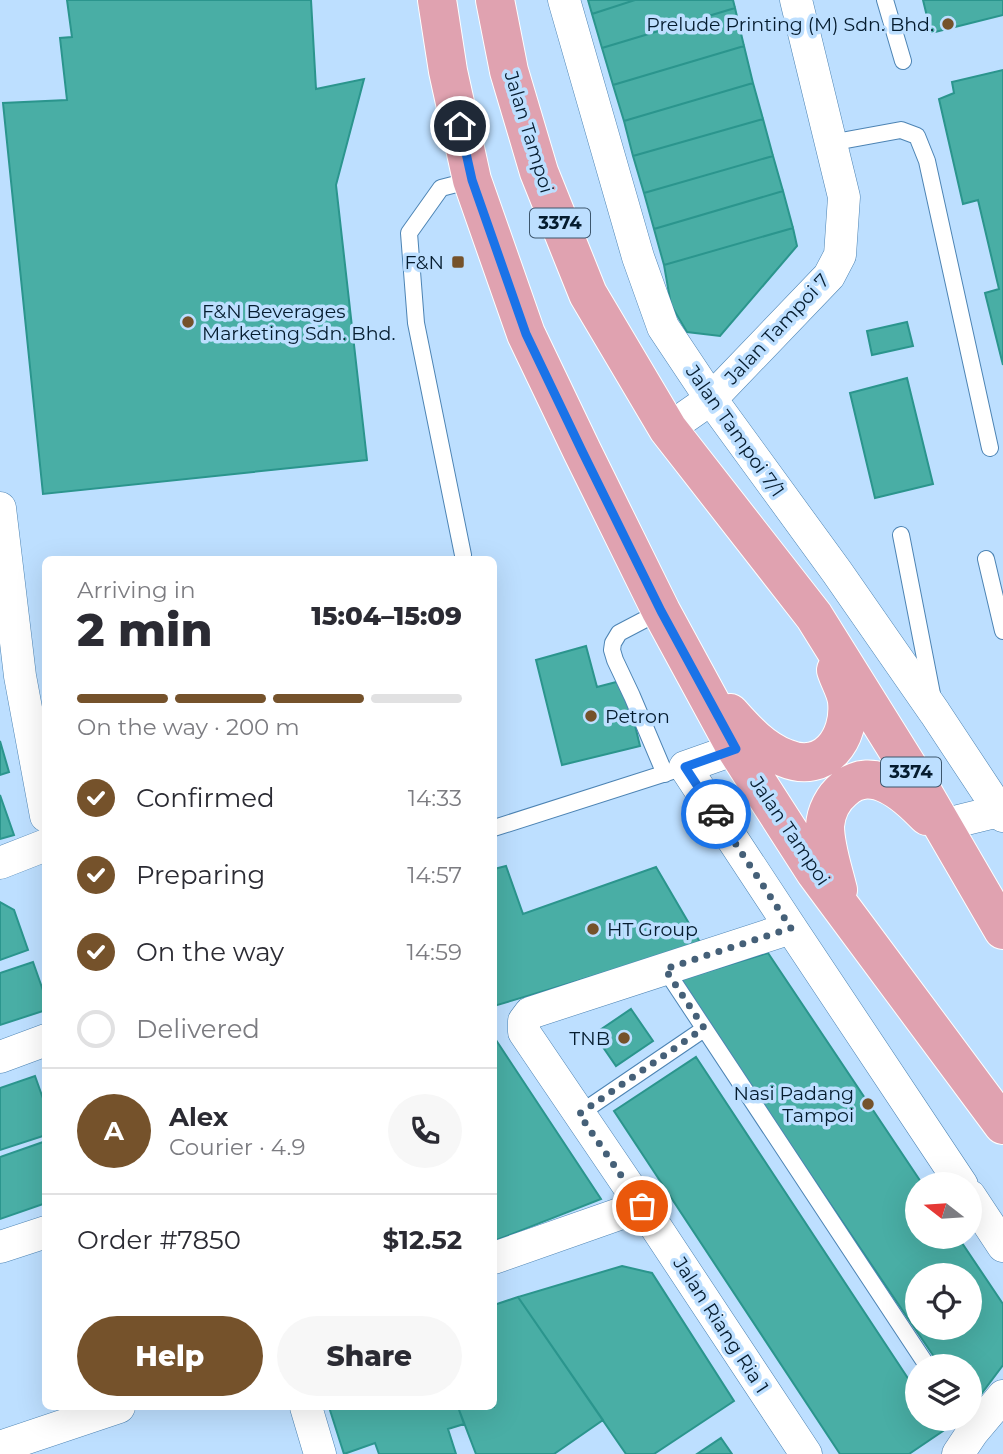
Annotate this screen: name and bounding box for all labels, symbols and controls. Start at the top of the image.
place label: Prelude Printing (M) Sdn. Bhd. [646,13,934,36]
marker: Prelude Printing (M) Sdn. Bhd. [940,16,956,32]
street label: Jalan Tampoi [499,67,558,196]
pin [430,96,490,156]
icon: home [441,107,479,145]
road number: 3374 [530,208,590,238]
place label: F&N [404,251,444,274]
marker: F&N [450,254,466,270]
street label: Jalan Tampoi 7 [719,269,834,390]
place label: F&N Beverages Marketing Sdn. Bhd. [202,300,395,345]
marker: F&N Beverages Marketing Sdn. Bhd. [180,314,196,330]
street label: Jalan Tampoi 7/1 [680,360,789,501]
text: Arriving in [77,576,196,604]
text: 15:04–15:09 [311,600,462,632]
text: 2 min [77,601,212,658]
place label: Petron [605,705,670,728]
marker: Petron [583,708,599,724]
text: On the way · 200 m [77,713,300,741]
road number: 3374 [881,758,941,786]
street label: Jalan Tampoi [745,771,835,890]
icon: check [77,779,115,817]
courier [681,779,751,849]
text: Confirmed [136,782,275,814]
text: 14:33 [408,784,462,812]
icon: car [697,795,735,833]
icon: check [77,856,115,894]
text: Preparing [136,859,265,891]
text: 14:57 [407,861,462,889]
place label: HT Group [607,918,698,941]
marker: HT Group [585,921,601,937]
icon: check [77,933,115,971]
text: On the way [136,936,284,968]
text: 14:59 [406,938,462,966]
text: Delivered [136,1013,260,1045]
place label: TNB [569,1027,610,1050]
marker: TNB [616,1030,632,1046]
place label: Nasi Padang Tampoi [733,1082,854,1127]
button: phone [388,1094,462,1168]
marker: Nasi Padang Tampoi [860,1096,876,1112]
text: Alex [169,1101,228,1133]
text: A [104,1115,124,1147]
text: Courier · 4.9 [169,1133,305,1161]
north arrow [905,1172,982,1250]
map controls [905,1172,982,1431]
pin [612,1176,672,1236]
icon: bag [623,1187,661,1225]
text: Order #7850 [77,1224,241,1256]
text: $12.52 [382,1224,462,1256]
street label: Jalan Riang Ria 1 [668,1252,774,1397]
button: locate [905,1263,982,1340]
button: Help [77,1316,263,1396]
button: Share [277,1316,462,1396]
button: layers [905,1354,982,1431]

